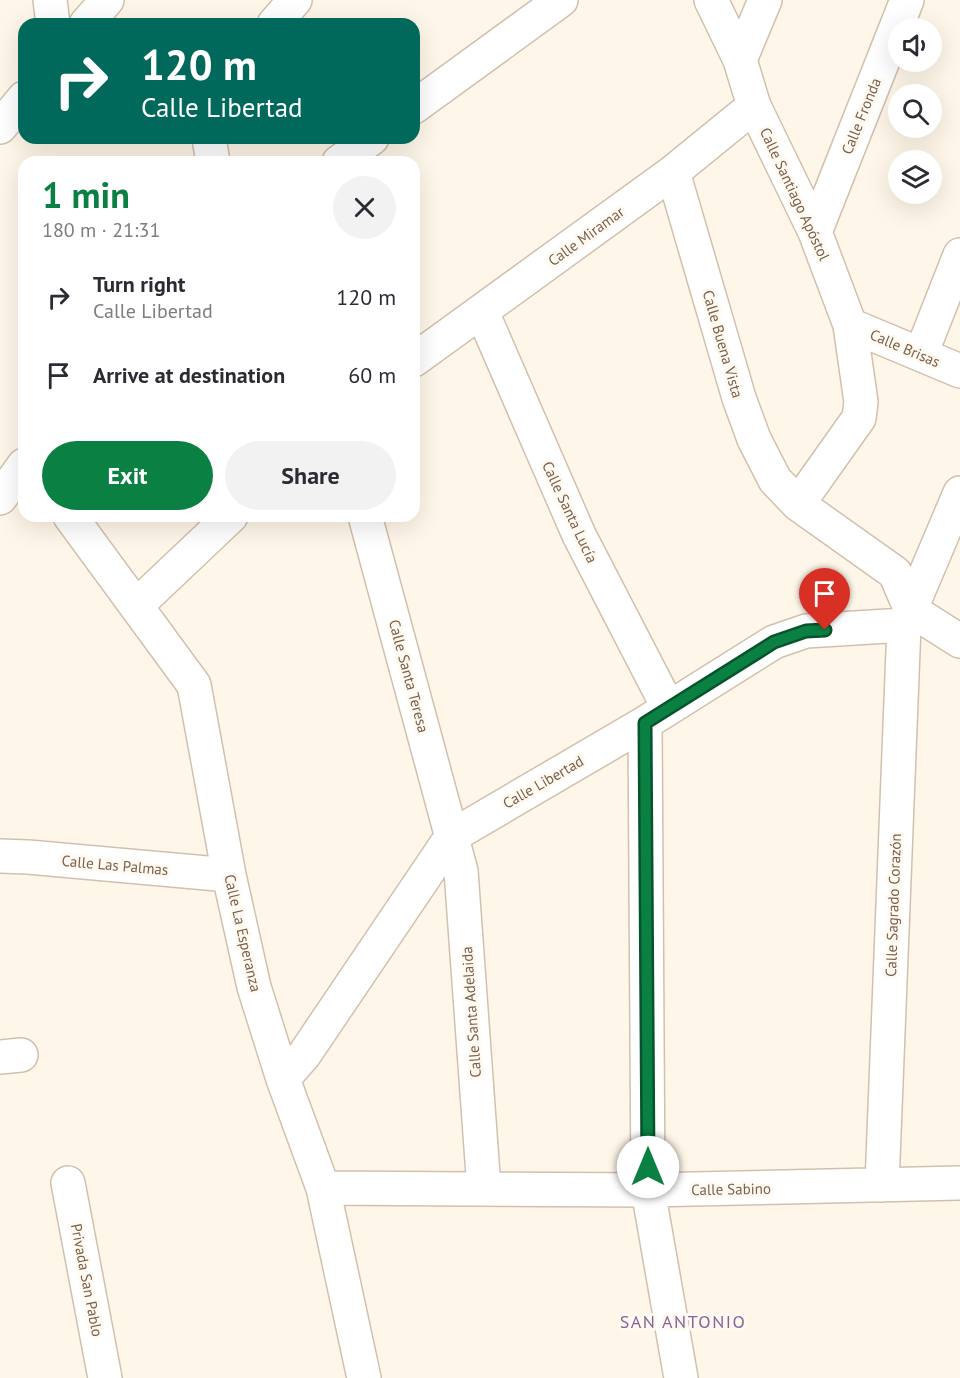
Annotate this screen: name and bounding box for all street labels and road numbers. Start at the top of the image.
street label: Calle Fronda [837,75,885,157]
street label: Calle Santiago Apóstol [756,125,834,264]
street label: Calle Miramar [544,202,628,270]
street label: Calle Buena Vista [699,288,747,400]
street label: Calle Brisas [867,325,943,371]
street label: Calle Santa Lucía [538,458,602,566]
street label: Calle Santa Teresa [385,617,433,735]
street label: Calle Libertad [499,751,587,813]
street label: Calle Sagrado Corazón [881,833,905,977]
street label: Calle Las Palmas [61,851,169,879]
street label: Calle La Esperanza [220,872,266,994]
street label: Calle Santa Adelaida [457,946,485,1078]
street label: Calle Sabino [691,1179,771,1199]
street label: Privada San Pablo [67,1222,107,1338]

